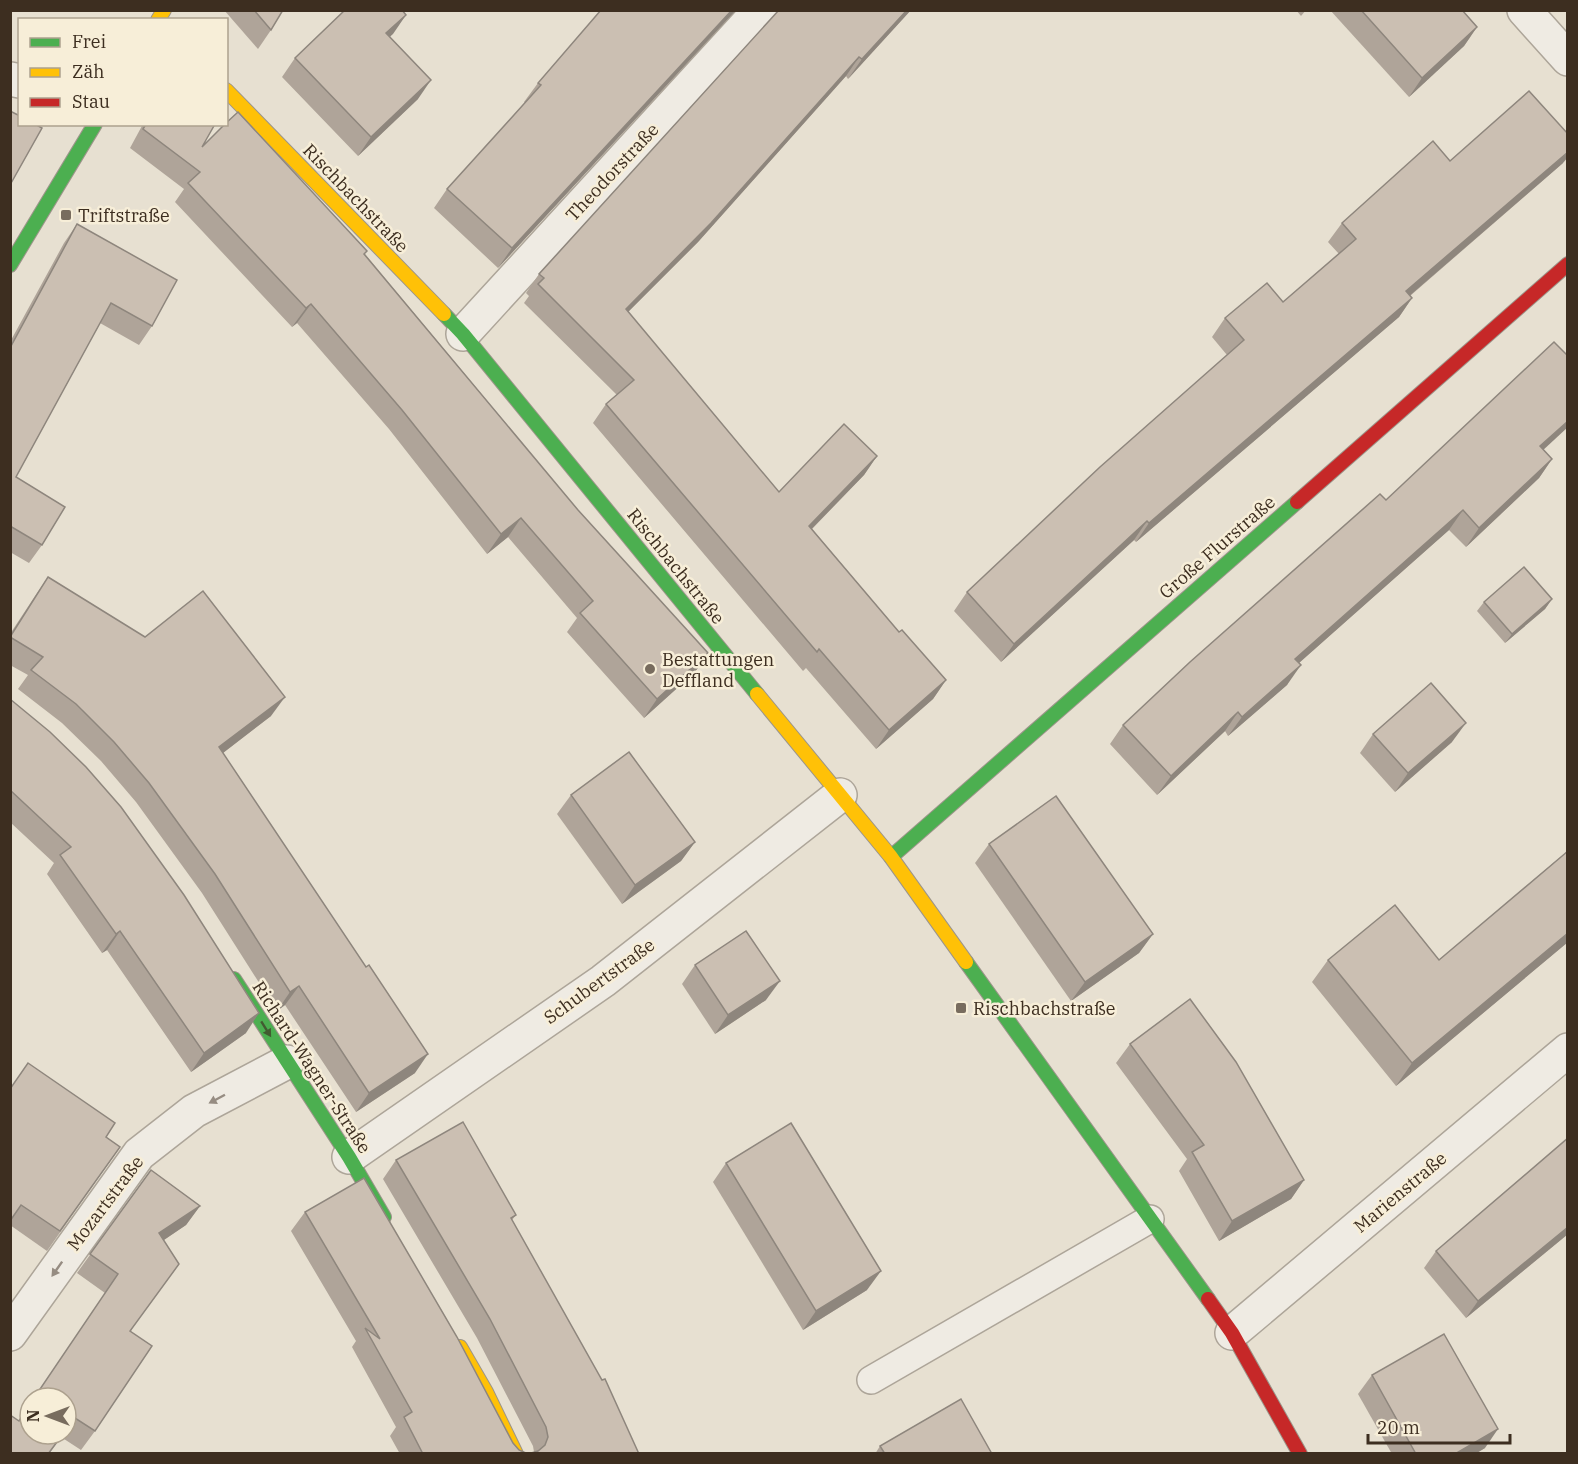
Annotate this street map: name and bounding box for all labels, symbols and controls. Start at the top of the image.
legend [18,18,228,126]
text: Frei [72,30,106,53]
text: Zäh [72,60,105,83]
text: Stau [72,90,110,113]
street label: Theodorstraße [561,118,663,226]
street label: Rischbachstraße [298,139,414,257]
place label: Triftstraße [78,204,170,227]
marker: Triftstraße [59,208,73,222]
street label: Große Flurstraße [1154,490,1280,604]
street label: Rischbachstraße [622,503,730,629]
place label: Bestattungen Deffland [662,648,774,692]
marker: Bestattungen Deffland [643,662,657,676]
street label: Schubertstraße [539,933,659,1029]
street label: Richard-Wagner-Straße [248,976,376,1158]
place label: Rischbachstraße [973,997,1115,1020]
marker: Rischbachstraße [954,1001,968,1015]
one-way arrow [261,1021,272,1037]
one-way arrow [208,1094,225,1103]
street label: Marienstraße [1349,1146,1451,1238]
street label: Mozartstraße [62,1151,148,1255]
one-way arrow [51,1261,63,1276]
north arrow [18,1386,78,1446]
scale bar [1368,1407,1510,1445]
text: N [23,1410,43,1422]
text: 20 m [1377,1416,1420,1439]

